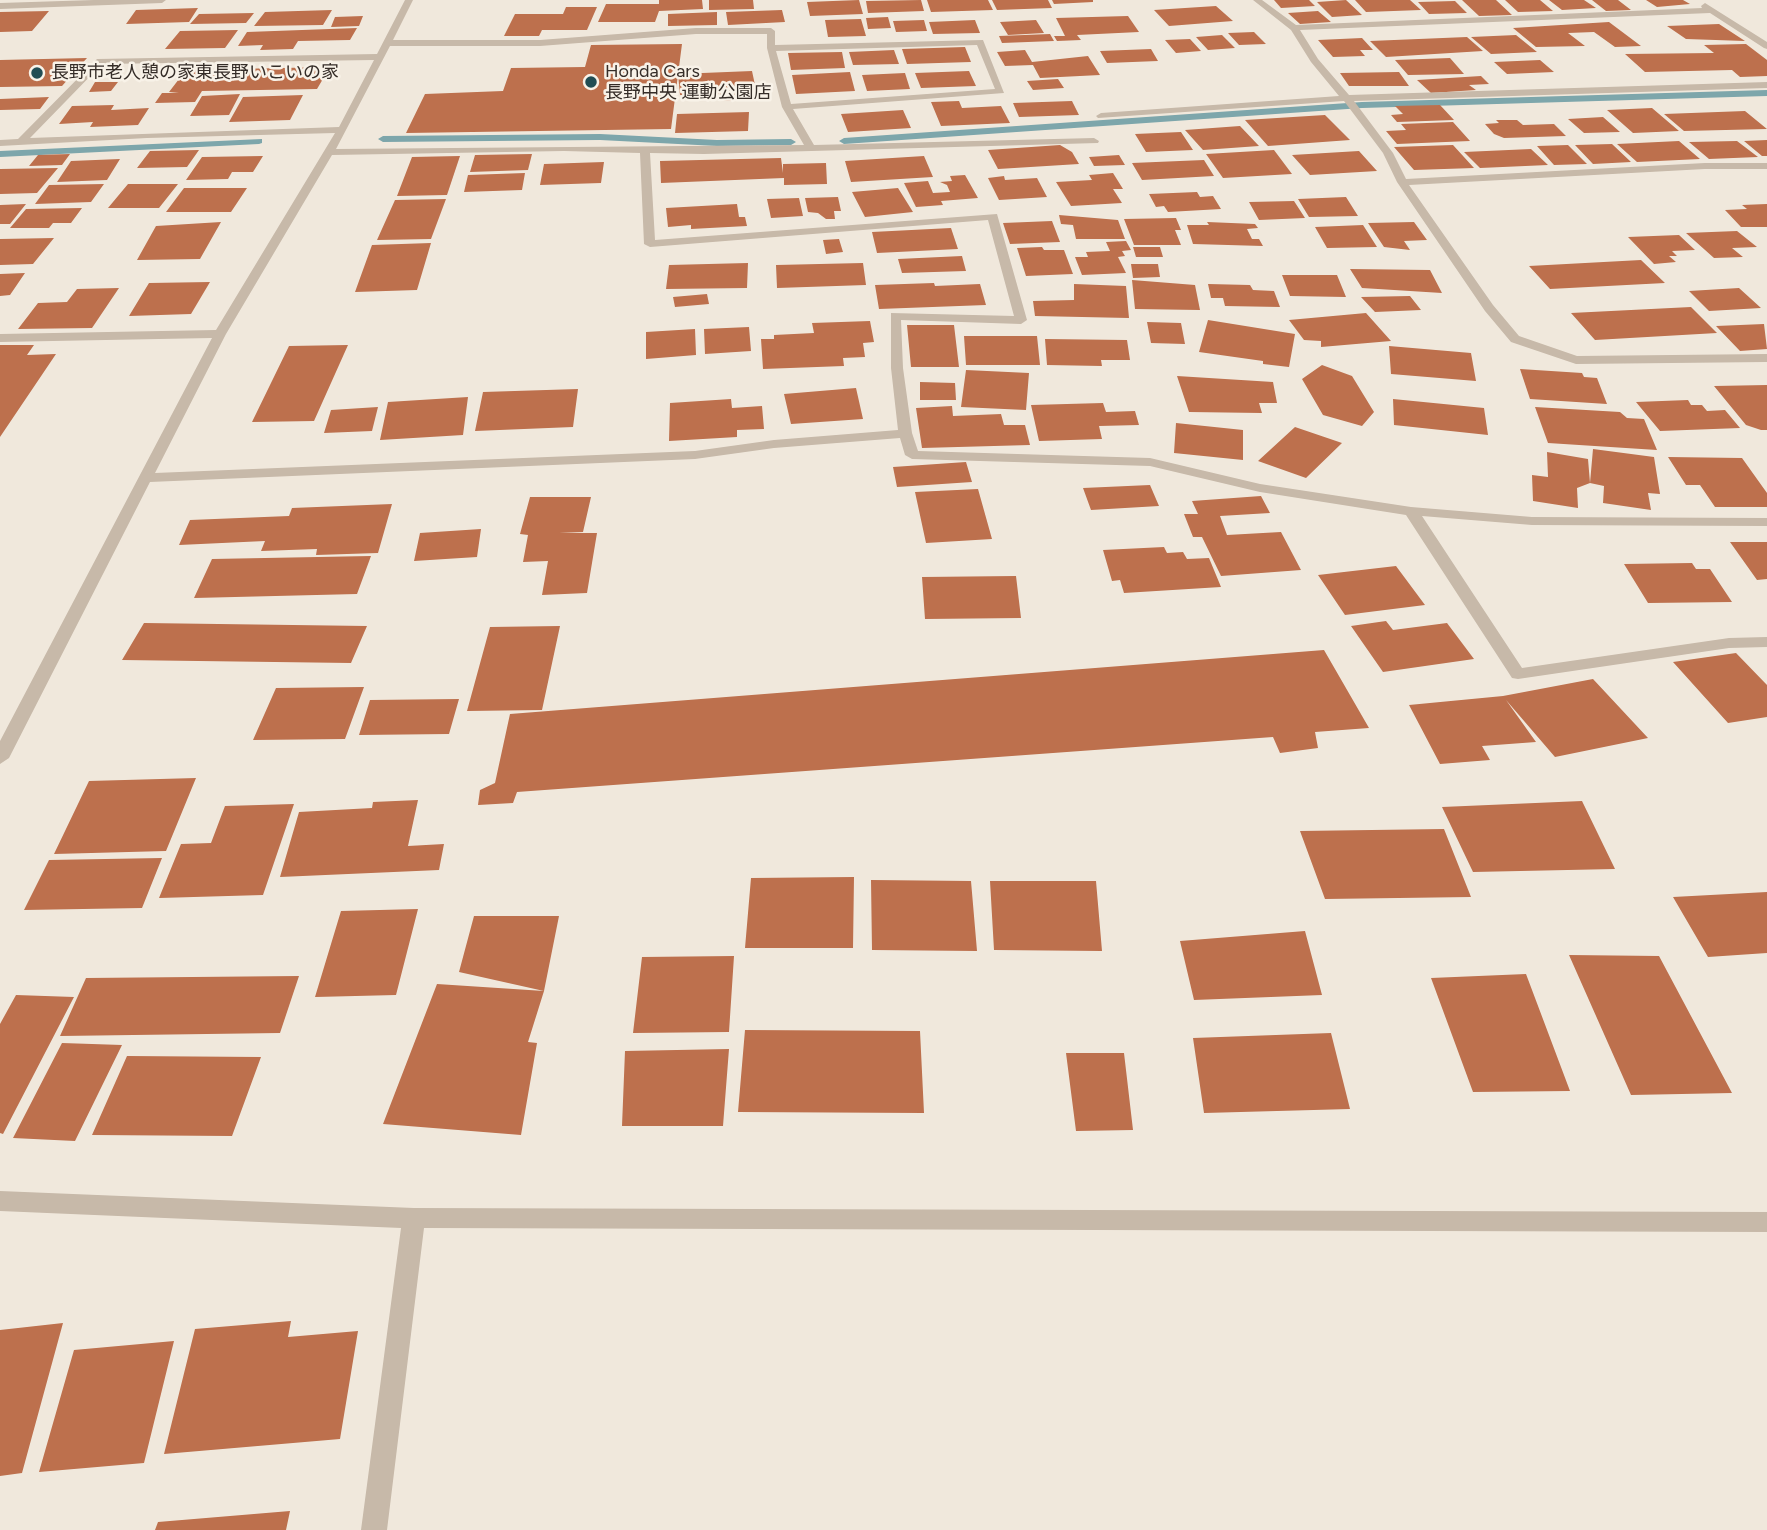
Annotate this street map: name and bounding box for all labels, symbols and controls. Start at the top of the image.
place label: Honda Cars 長野中央 運動公園店 [605,61,771,104]
place label: 長野市老人憩の家東長野いこいの家 [51,62,339,84]
marker: 長野市老人憩の家東長野いこいの家 [29,65,45,81]
marker: Honda Cars 長野中央 運動公園店 [583,74,599,90]

